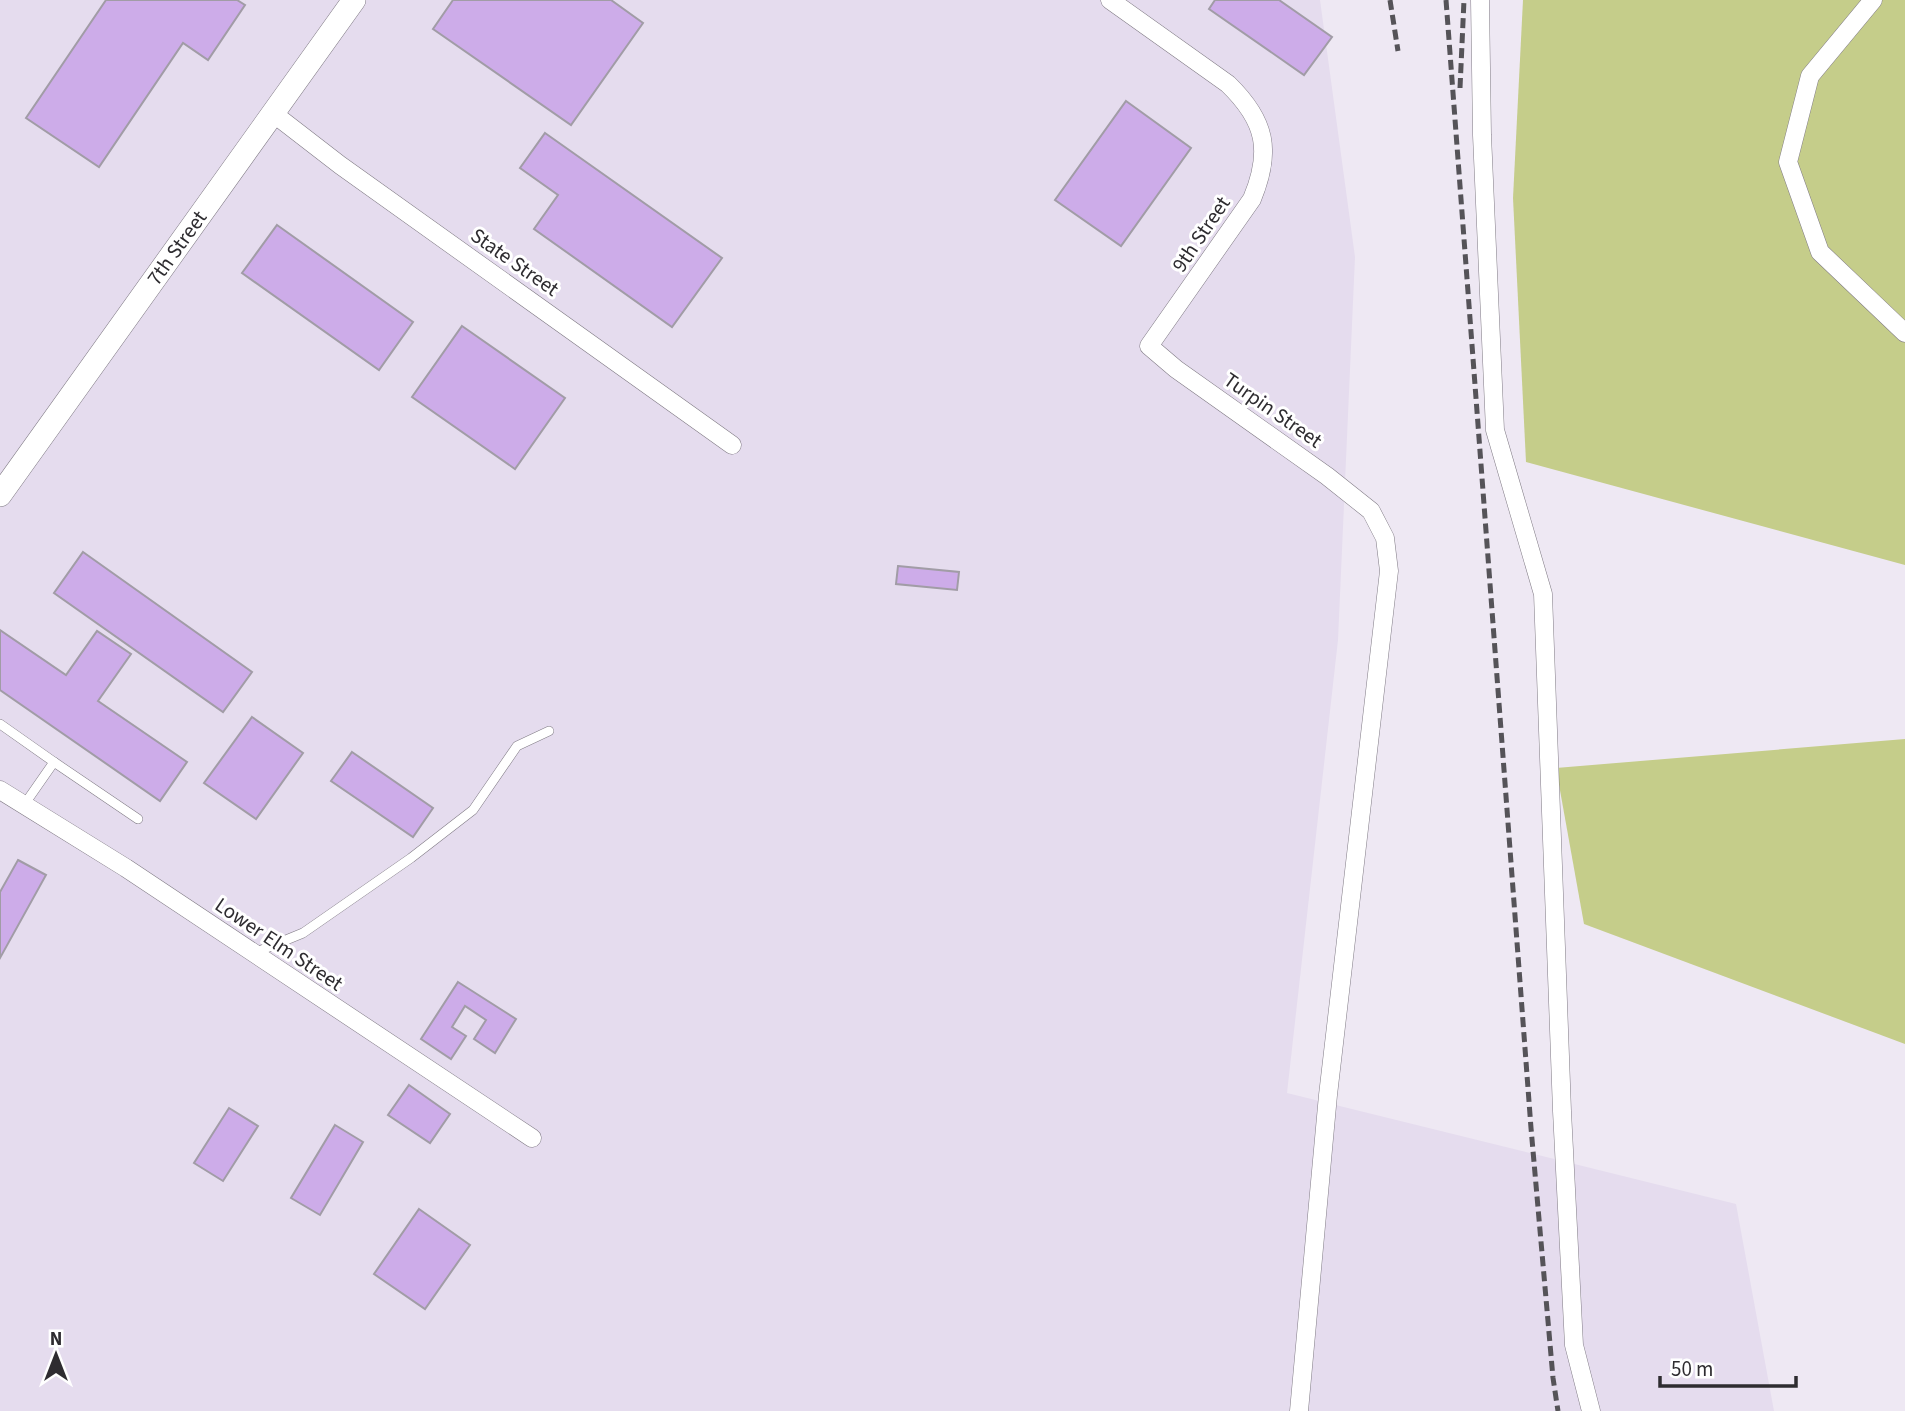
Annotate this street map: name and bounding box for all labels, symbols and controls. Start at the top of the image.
street label: 9th Street [1165,190,1237,278]
street label: 7th Street [140,204,214,291]
street label: State Street [465,221,565,303]
street label: Turpin Street [1218,365,1328,455]
street label: Lower Elm Street [209,890,349,998]
north arrow [21,1320,91,1390]
text: N [50,1326,62,1353]
scale bar [1660,1344,1797,1388]
text: 50 m [1671,1354,1713,1384]

